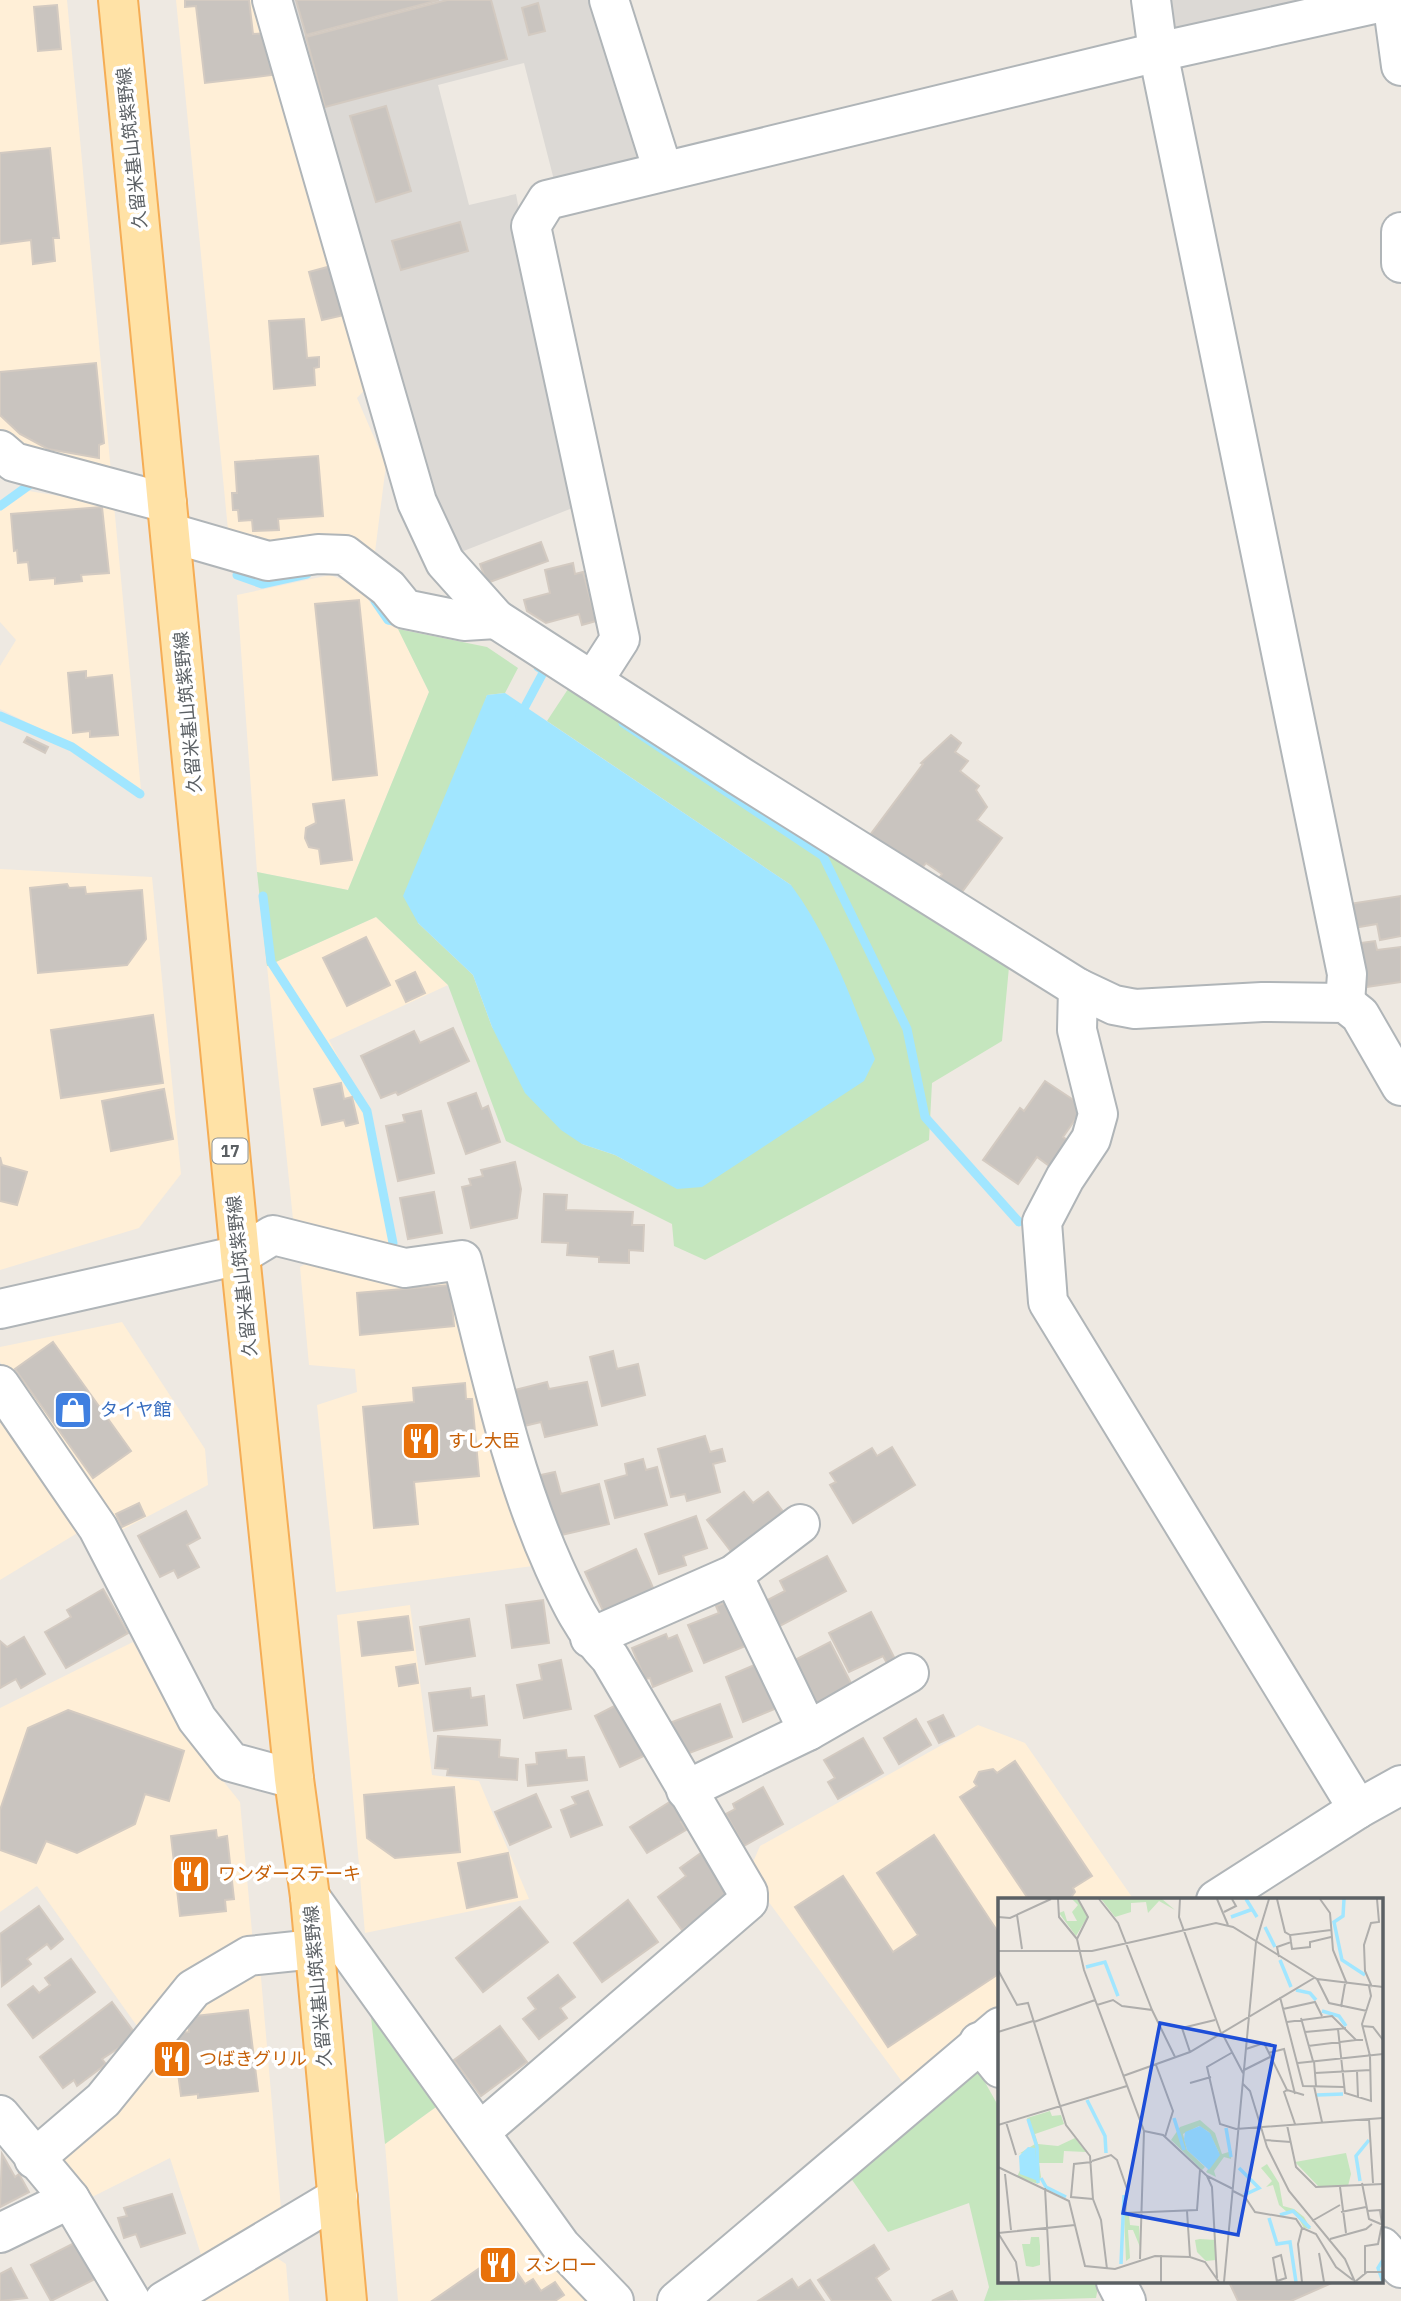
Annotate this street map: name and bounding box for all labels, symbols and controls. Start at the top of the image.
street label: 久留米基山筑紫野線 [112,66,151,230]
street label: 久留米基山筑紫野線 [169,630,206,794]
road number: 17 [212,1138,247,1163]
street label: 久留米基山筑紫野線 [222,1194,261,1358]
shop icon: タイヤ館 [52,1389,94,1431]
place label: タイヤ館 [100,1398,171,1421]
restaurant icon: すし大臣 [400,1420,442,1462]
place label: すし大臣 [448,1429,520,1452]
restaurant icon: ワンダーステーキ [170,1853,212,1895]
place label: ワンダーステーキ [218,1862,361,1885]
inset map [998,1898,1384,2284]
street label: 久留米基山筑紫野線 [299,1904,336,2068]
restaurant icon: つばきグリル [151,2038,193,2080]
place label: つばきグリル [199,2047,307,2070]
restaurant icon: スシロー [477,2244,519,2286]
place label: スシロー [525,2253,597,2276]

